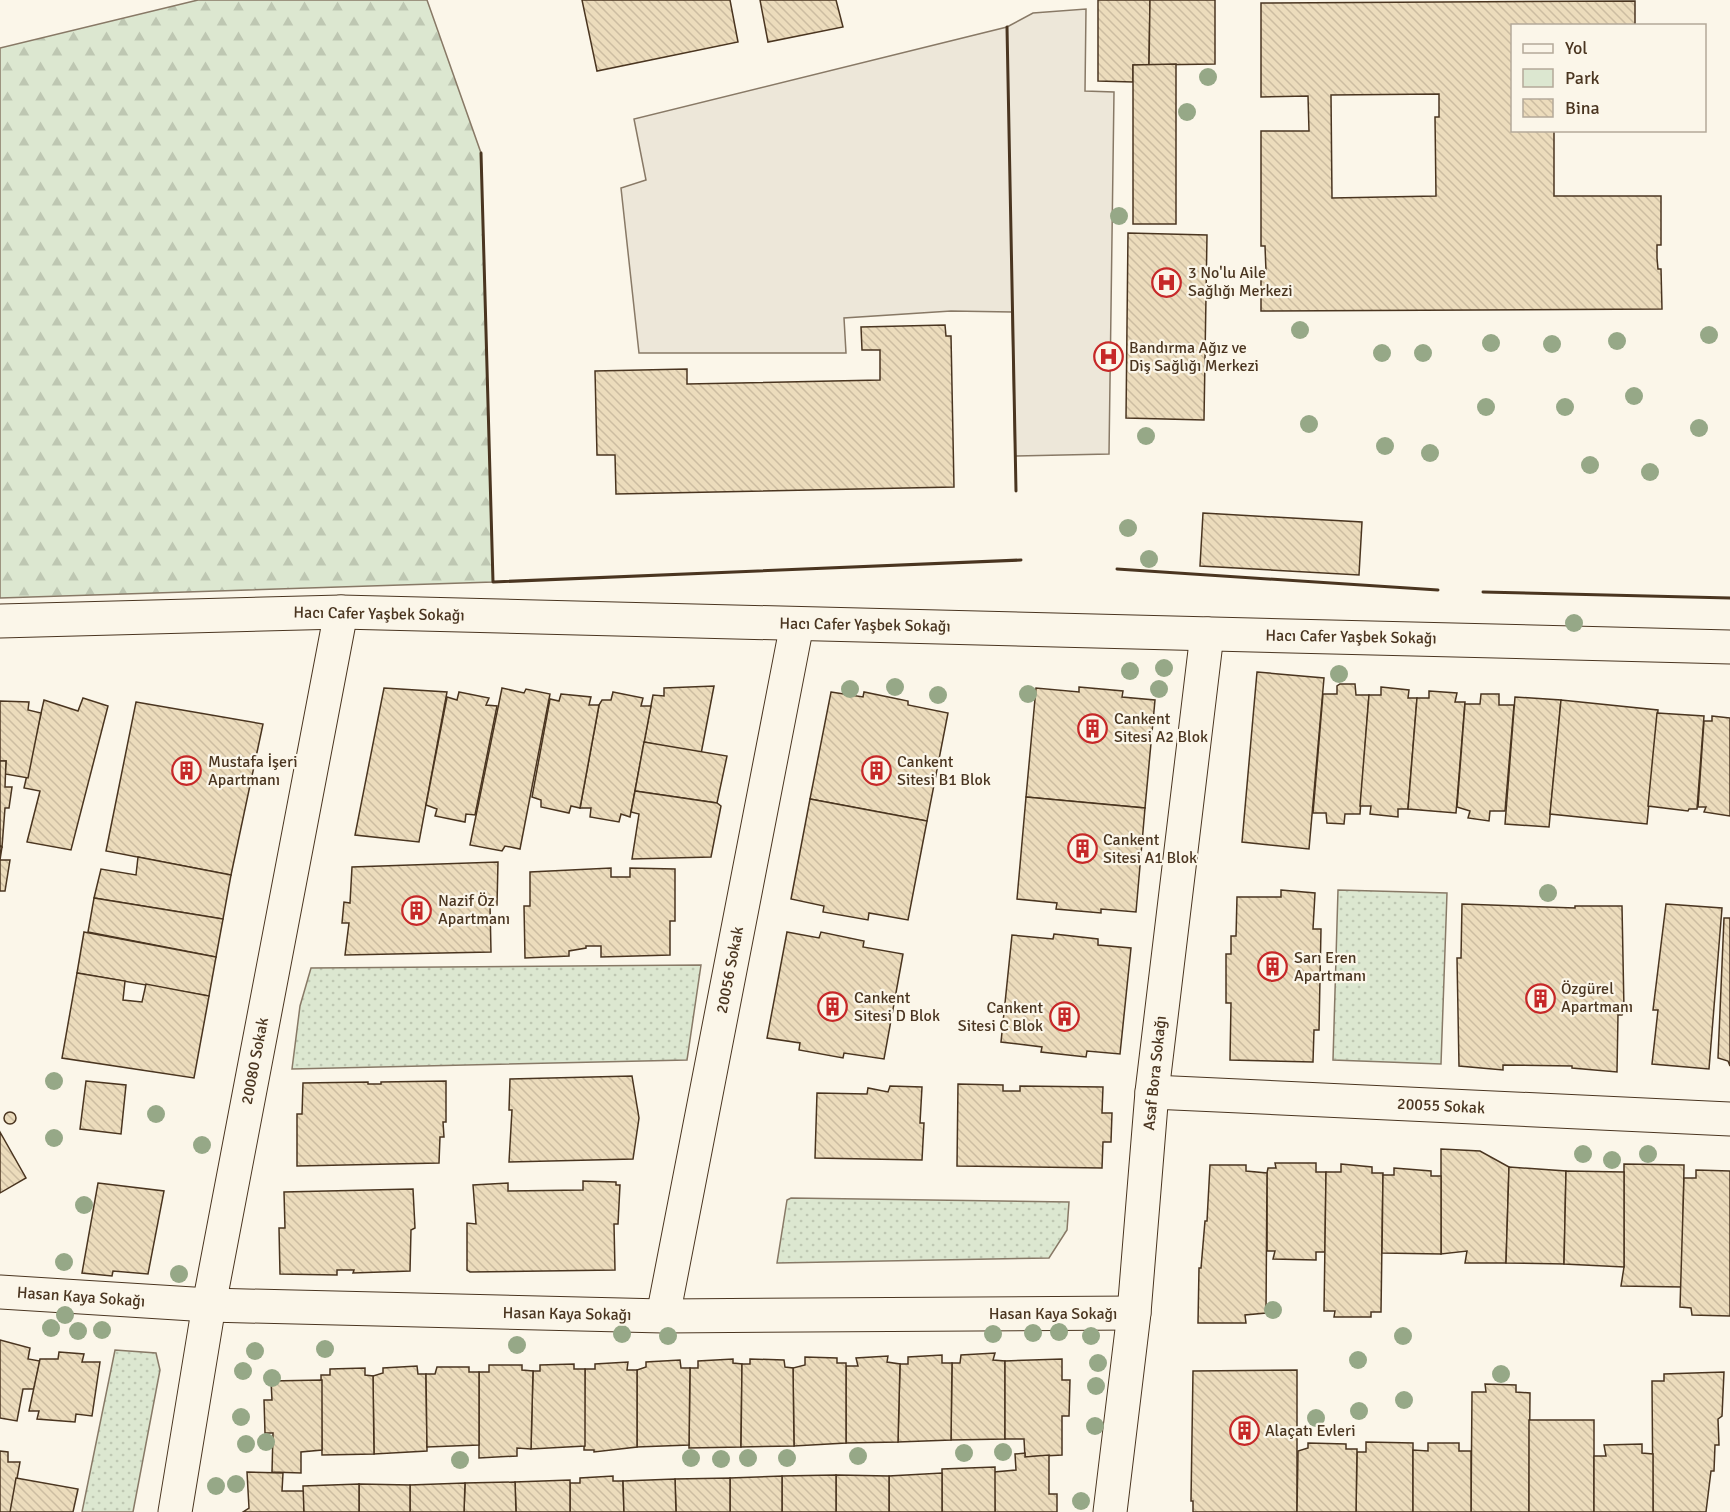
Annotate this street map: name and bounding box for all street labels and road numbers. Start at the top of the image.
street label: Hacı Cafer Yaşbek Sokağı [293,603,465,625]
street label: Hacı Cafer Yaşbek Sokağı [779,614,951,636]
street label: Hacı Cafer Yaşbek Sokağı [1265,626,1437,648]
street label: 20056 Sokak [712,925,748,1015]
street label: Asaf Bora Sokağı [1139,1015,1171,1131]
street label: 20080 Sokak [237,1016,273,1106]
street label: 20055 Sokak [1396,1094,1486,1118]
street label: Hasan Kaya Sokağı [16,1283,146,1311]
street label: Hasan Kaya Sokağı [502,1303,632,1325]
street label: Hasan Kaya Sokağı [989,1304,1117,1324]

